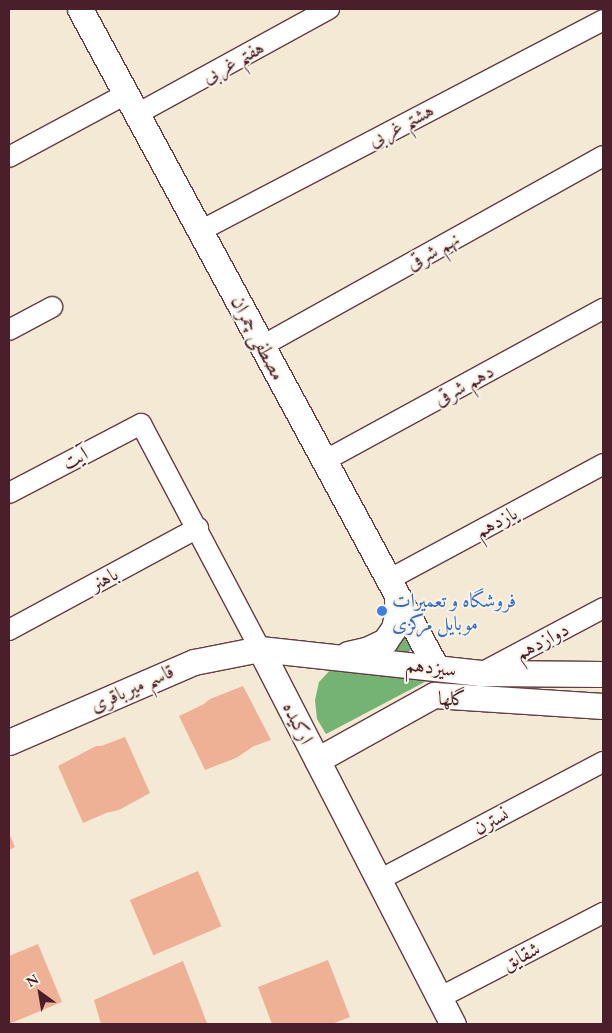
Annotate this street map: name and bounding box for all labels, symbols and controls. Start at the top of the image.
street label: هفتم غربی [198,35,268,89]
street label: هشتم غربی [364,98,438,152]
street label: نهم شرقی [402,227,464,275]
street label: مصطفی چمران [226,292,290,384]
street label: دهم شرقی [430,359,498,411]
street label: آیت [58,441,92,475]
street label: یازدهم [471,501,521,543]
street label: باهنر [86,562,122,596]
place label: فروشگاه و تعمیرات موبایل مرکزی [392,588,516,635]
marker: فروشگاه و تعمیرات موبایل مرکزی [376,605,388,617]
street label: دوازدهم [511,617,573,665]
street label: سیزدهم [404,652,458,682]
street label: قاسم میرباقری [86,659,178,717]
street label: گلها [438,686,466,710]
street label: ارکیده [277,698,319,748]
street label: نسترن [469,802,513,840]
street label: شقایق [498,936,544,976]
north arrow [15,968,65,1018]
text: N [22,970,42,991]

